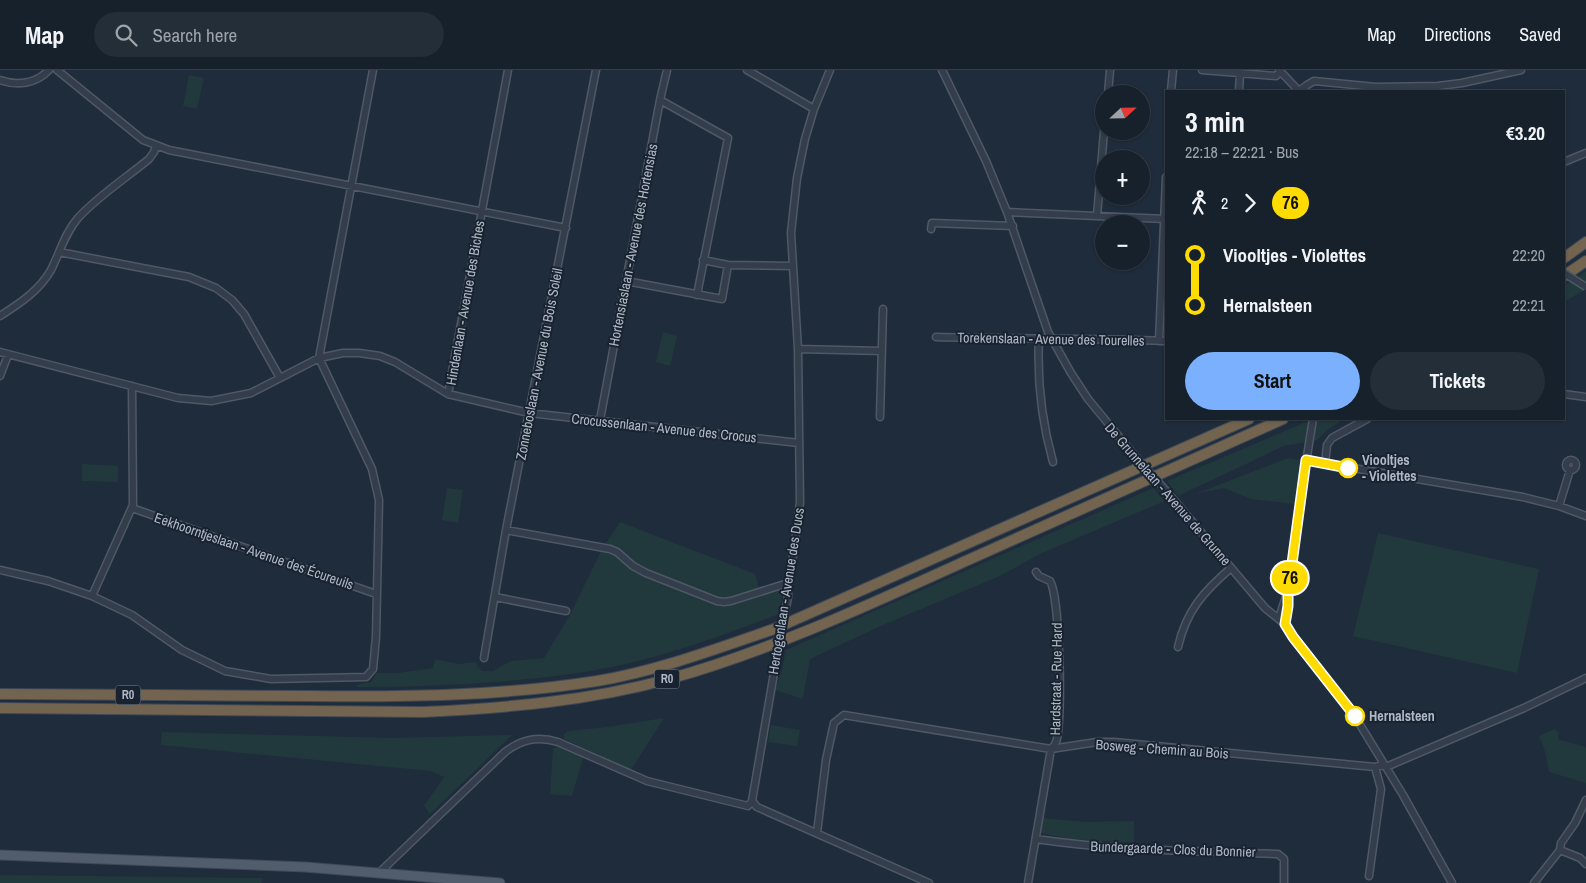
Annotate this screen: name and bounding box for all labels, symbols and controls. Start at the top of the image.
search box [94,12,444,57]
text: Map [25,19,64,51]
icon: search [112,21,140,49]
text: Search here [152,22,237,48]
text: Map [1367,22,1396,47]
text: Directions [1424,22,1491,47]
text: Saved [1519,22,1561,47]
north arrow [1095,85,1150,140]
map controls [1095,85,1150,270]
text: 3 min [1185,103,1245,141]
text: €3.20 [1506,120,1545,146]
text: 22:18 – 22:21 · Bus [1185,141,1299,163]
street label: Hortensiaslaan - Avenue des Hortensias [605,142,662,348]
button: + [1095,150,1150,205]
icon: walk [1185,189,1213,217]
icon: forward [1236,189,1264,217]
text: 76 [1282,190,1299,215]
text: 2 [1221,192,1228,214]
button: − [1095,215,1150,270]
street label: Hindenlaan - Avenue des Biches [442,219,488,387]
text: Viooltjes - Violettes [1223,242,1366,268]
text: 22:20 [1512,244,1545,266]
street label: Zonneboslaan - Avenue du Bois Soleil [512,267,566,461]
text: Hernalsteen [1223,292,1312,318]
text: 22:21 [1512,294,1545,316]
street label: Torekenslaan - Avenue des Tourelles [957,328,1145,350]
button: Start [1185,352,1360,410]
button: Tickets [1370,352,1545,410]
street label: Crocussenlaan - Avenue des Crocus [570,409,758,447]
street label: De Grunnelaan - Avenue de Grunne [1101,419,1235,569]
place label: Viooltjes - Violettes [1362,451,1417,485]
marker: Viooltjes - Violettes [1338,458,1358,478]
street label: Hertogenlaan - Avenue des Ducs [764,506,808,676]
street label: Eekhoorntjeslaan - Avenue des Écureuils [152,508,356,594]
line badge: 76 [1268,562,1312,594]
text: 76 [1282,565,1298,590]
street label: Hardstraat - Rue Hard [1046,622,1066,736]
road number: R0 [654,670,680,688]
road number: R0 [116,686,140,704]
marker: Hernalsteen [1345,706,1365,726]
place label: Hernalsteen [1369,707,1435,725]
street label: Bosweg - Chemin au Bois [1095,735,1229,763]
street label: Bundergaarde - Clos du Bonnier [1090,837,1256,861]

